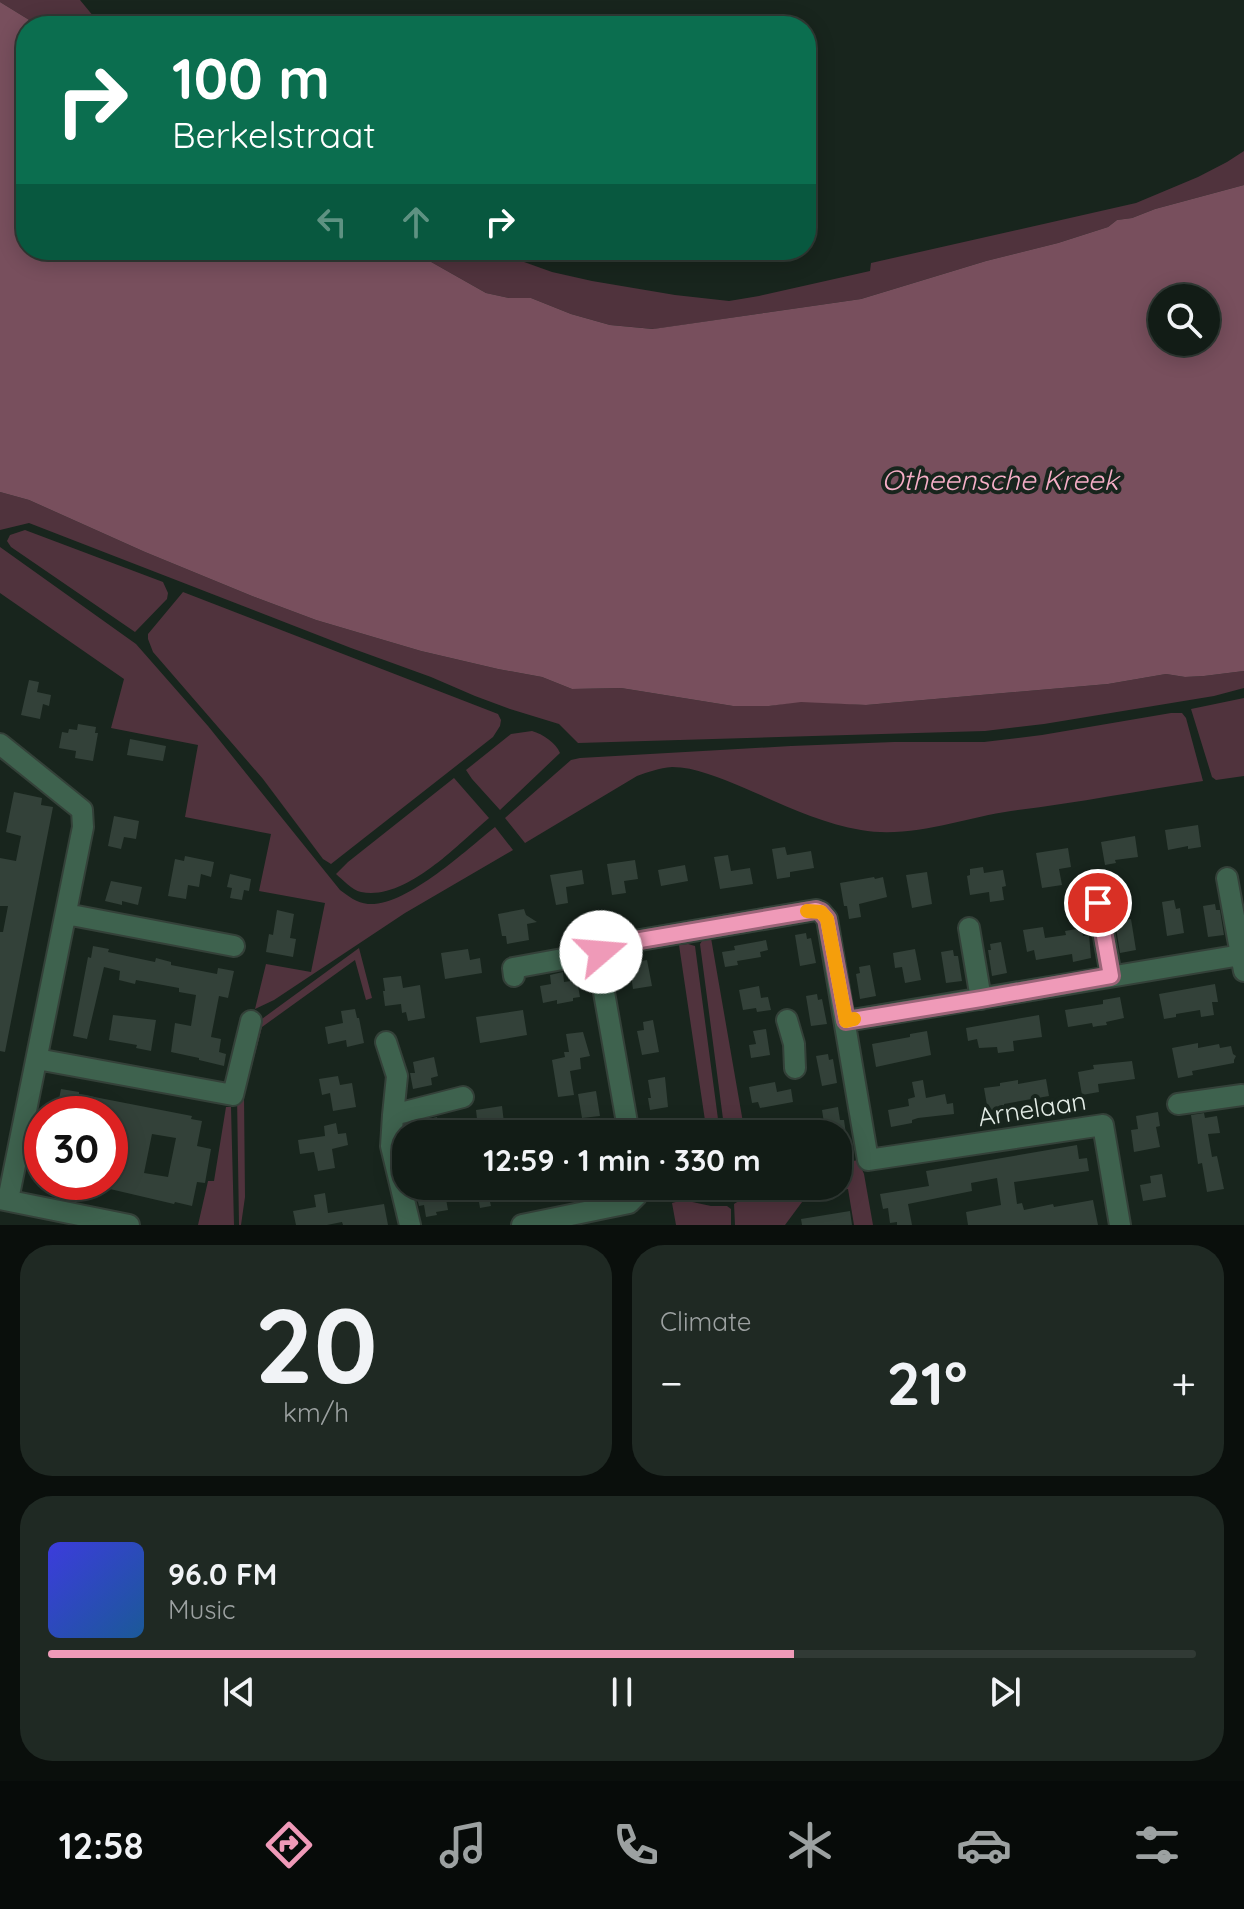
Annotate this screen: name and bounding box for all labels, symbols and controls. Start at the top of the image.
text: 100 m [172,43,330,113]
icon: right [40,48,144,152]
text: Berkelstraat [172,112,375,157]
icon: left [310,200,354,244]
icon: ahead [394,200,438,244]
icon: right [478,200,522,244]
map controls [1148,284,1220,356]
button: search [1148,284,1220,356]
water label: Otheensche Kreek [881,462,1122,497]
pin [1064,869,1132,937]
icon: arrive [1076,881,1120,925]
position arrow [559,910,643,994]
street label: Arnelaan [975,1084,1089,1133]
speed limit sign: 30 [24,1096,128,1200]
text: 12:59 · 1 min · 330 m [483,1141,761,1179]
text: 20 [254,1279,378,1409]
text: Climate [660,1305,751,1338]
text: 21° [887,1345,968,1420]
text: − [660,1355,683,1410]
text: + [1171,1355,1196,1410]
text: km/h [283,1396,349,1429]
text: 96.0 FM [168,1555,277,1593]
text: Music [168,1593,236,1626]
icon: previous [217,1670,261,1714]
icon: pause [600,1670,644,1714]
icon: next [983,1670,1027,1714]
icon: directions [261,1817,317,1873]
icon: music [435,1817,491,1873]
icon: phone [608,1817,664,1873]
icon: climate [782,1817,838,1873]
icon: car [956,1817,1012,1873]
icon: filters [1129,1817,1185,1873]
text: 12:58 [59,1823,144,1868]

